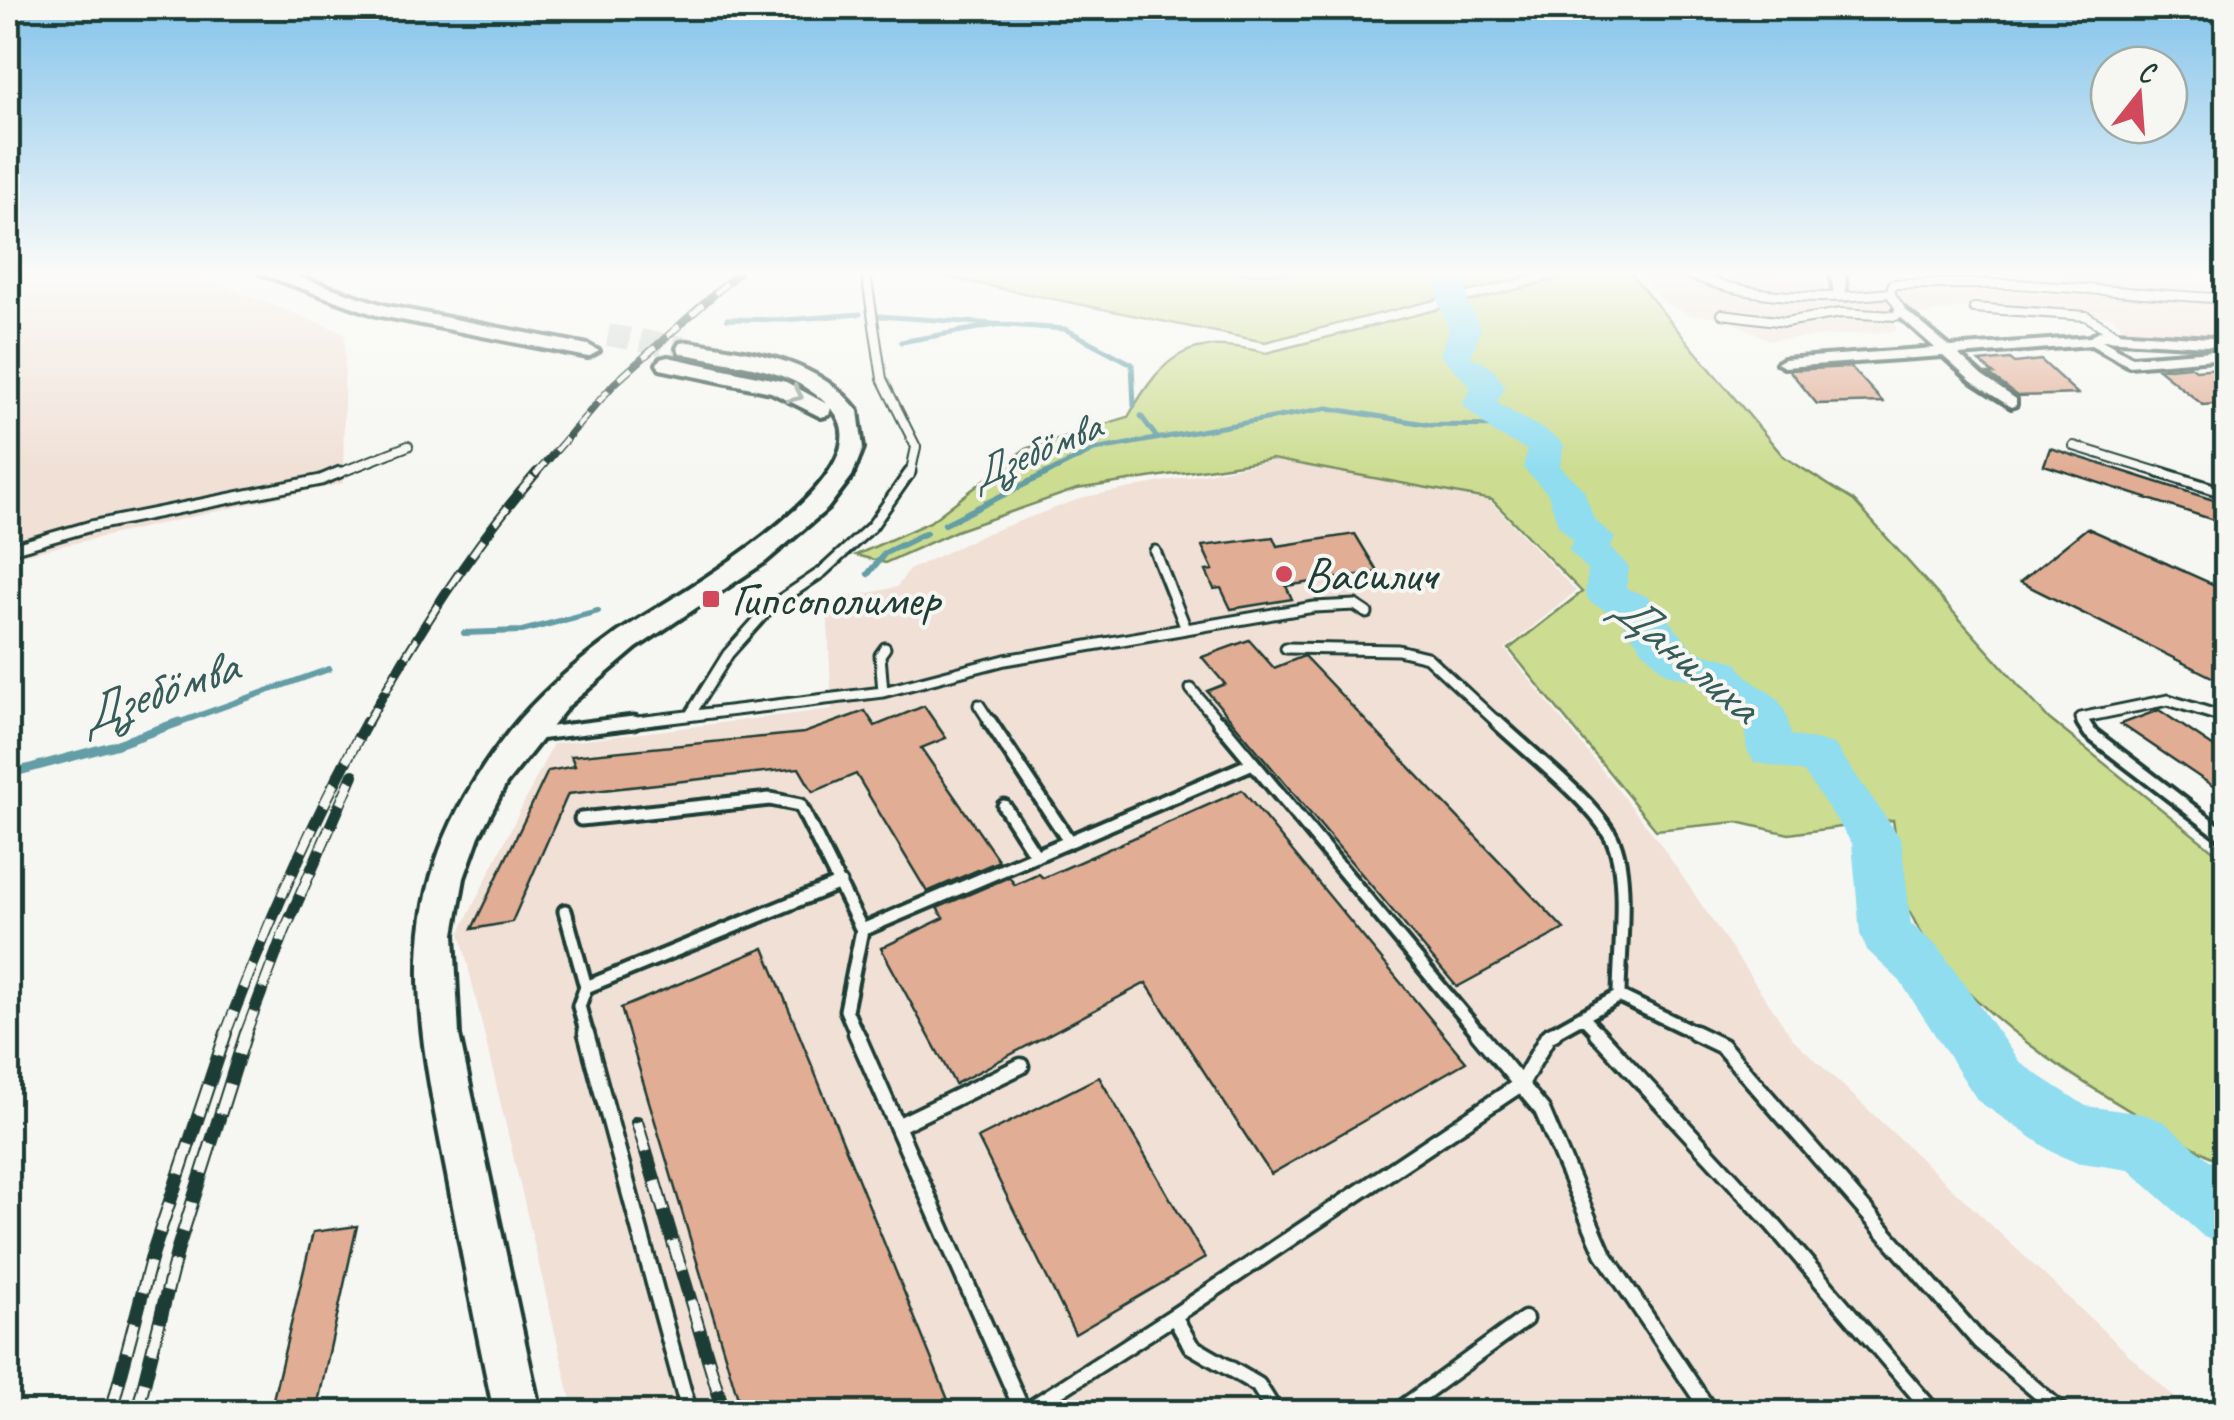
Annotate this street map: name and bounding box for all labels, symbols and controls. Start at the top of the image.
north arrow [2089,45,2189,145]
text: С [2134,53,2161,91]
one-way arrow [786,383,804,403]
water label: Дзебӧмва [961,399,1112,502]
place label: Василич [1304,544,1440,604]
marker: Василич [1273,563,1295,585]
place label: Гипсополимер [731,569,943,629]
water label: Данилиха [1598,575,1776,739]
marker: Гипсополимер [700,588,722,610]
water label: Дзебӧмва [70,633,249,748]

